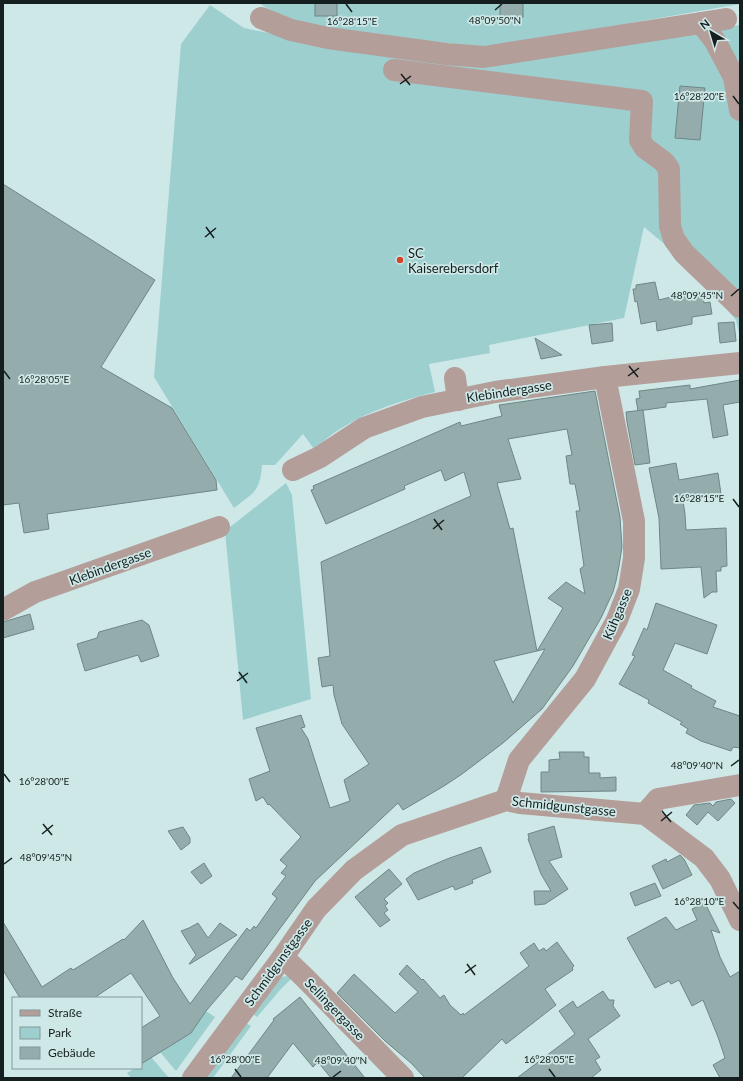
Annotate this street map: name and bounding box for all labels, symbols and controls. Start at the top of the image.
north arrow [691,12,731,52]
text: 48°09'50"N [469,14,521,26]
text: 16°28'15"E [327,15,377,27]
text: N [697,16,712,31]
text: 16°28'20"E [674,90,724,102]
place label: SC Kaiserebersdorf [408,245,499,276]
marker: SC Kaiserebersdorf [395,255,405,265]
text: 48°09'45"N [671,289,723,301]
text: 16°28'05"E [19,373,69,385]
street label: Klebindergasse [465,376,553,406]
text: 16°28'15"E [674,492,724,504]
street label: Klebindergasse [67,544,153,588]
street label: Kühgasse [599,586,635,642]
text: 48°09'40"N [671,759,723,771]
text: 16°28'00"E [19,775,69,787]
street label: Schmidgunstgasse [511,793,617,819]
text: 48°09'45"N [20,851,72,863]
text: 16°28'10"E [674,895,724,907]
street label: Schmidgunstgasse [241,915,315,1009]
street label: Sellingergasse [302,975,369,1043]
legend [12,997,142,1069]
text: Straße [48,1005,82,1020]
text: Park [48,1025,72,1040]
text: Gebäude [48,1045,95,1060]
text: 16°28'00"E [210,1053,260,1065]
text: 16°28'05"E [524,1053,574,1065]
text: 48°09'40"N [315,1054,367,1066]

